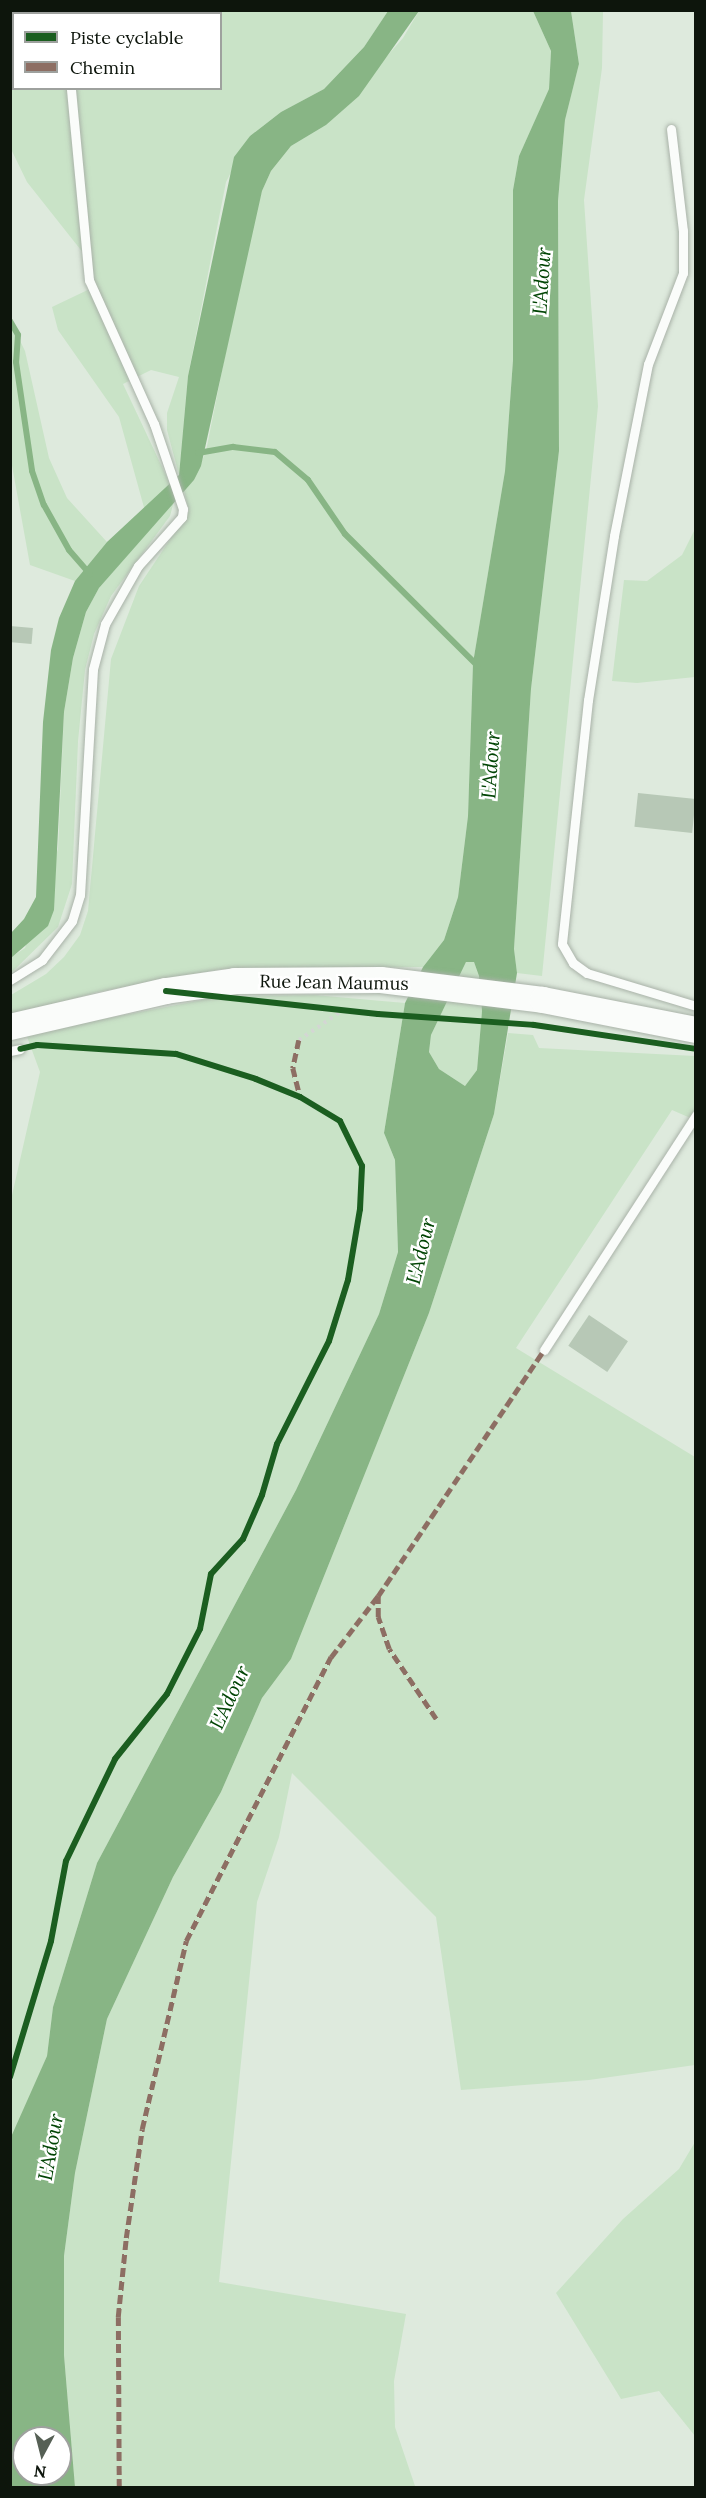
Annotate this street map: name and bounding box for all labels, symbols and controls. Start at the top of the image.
legend [12,12,222,90]
text: Piste cyclable [70,26,183,49]
text: Chemin [70,56,135,79]
water label: L'Adour [527,247,555,315]
water label: L'Adour [476,731,504,799]
street label: Rue Jean Maumus [259,971,409,995]
water label: L'Adour [400,1215,440,1287]
water label: L'Adour [204,1661,254,1733]
water label: L'Adour [32,2112,68,2182]
north arrow [12,2426,72,2486]
text: N [33,2461,47,2483]

